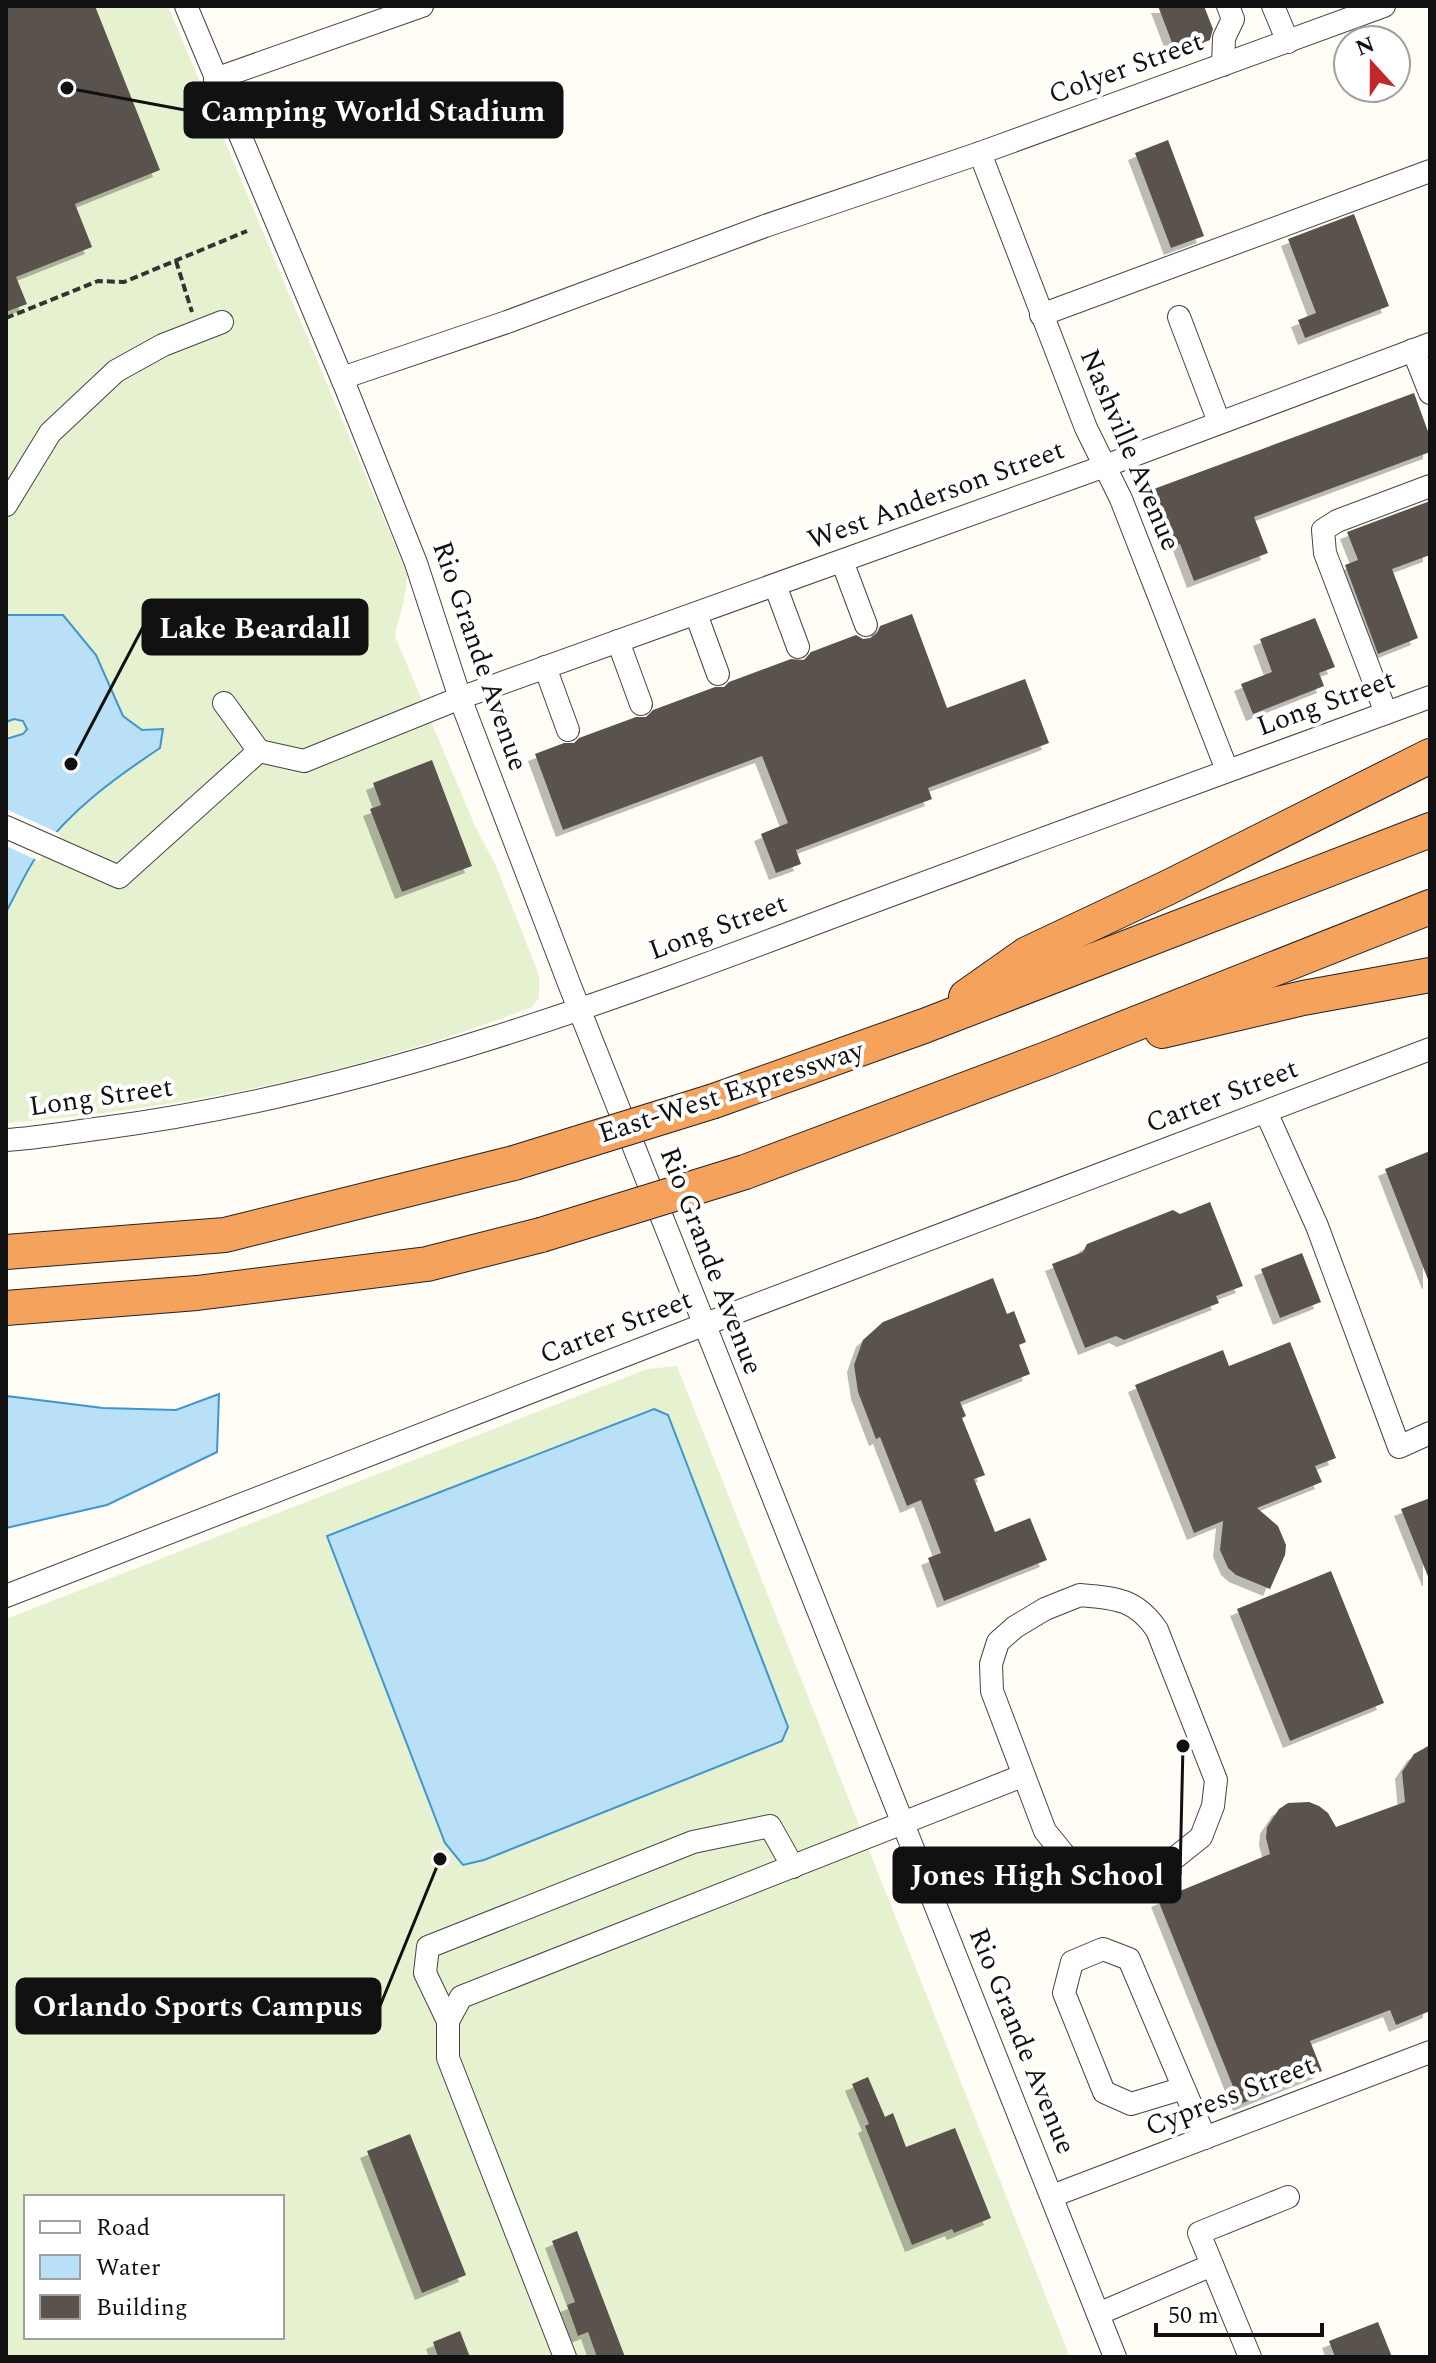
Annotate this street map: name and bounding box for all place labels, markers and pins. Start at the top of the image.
callout: Camping World Stadium [185,83,562,137]
callout: Lake Beardall [143,600,367,654]
callout: Jones High School [894,1848,1180,1902]
callout: Orlando Sports Campus [17,1979,380,2033]

